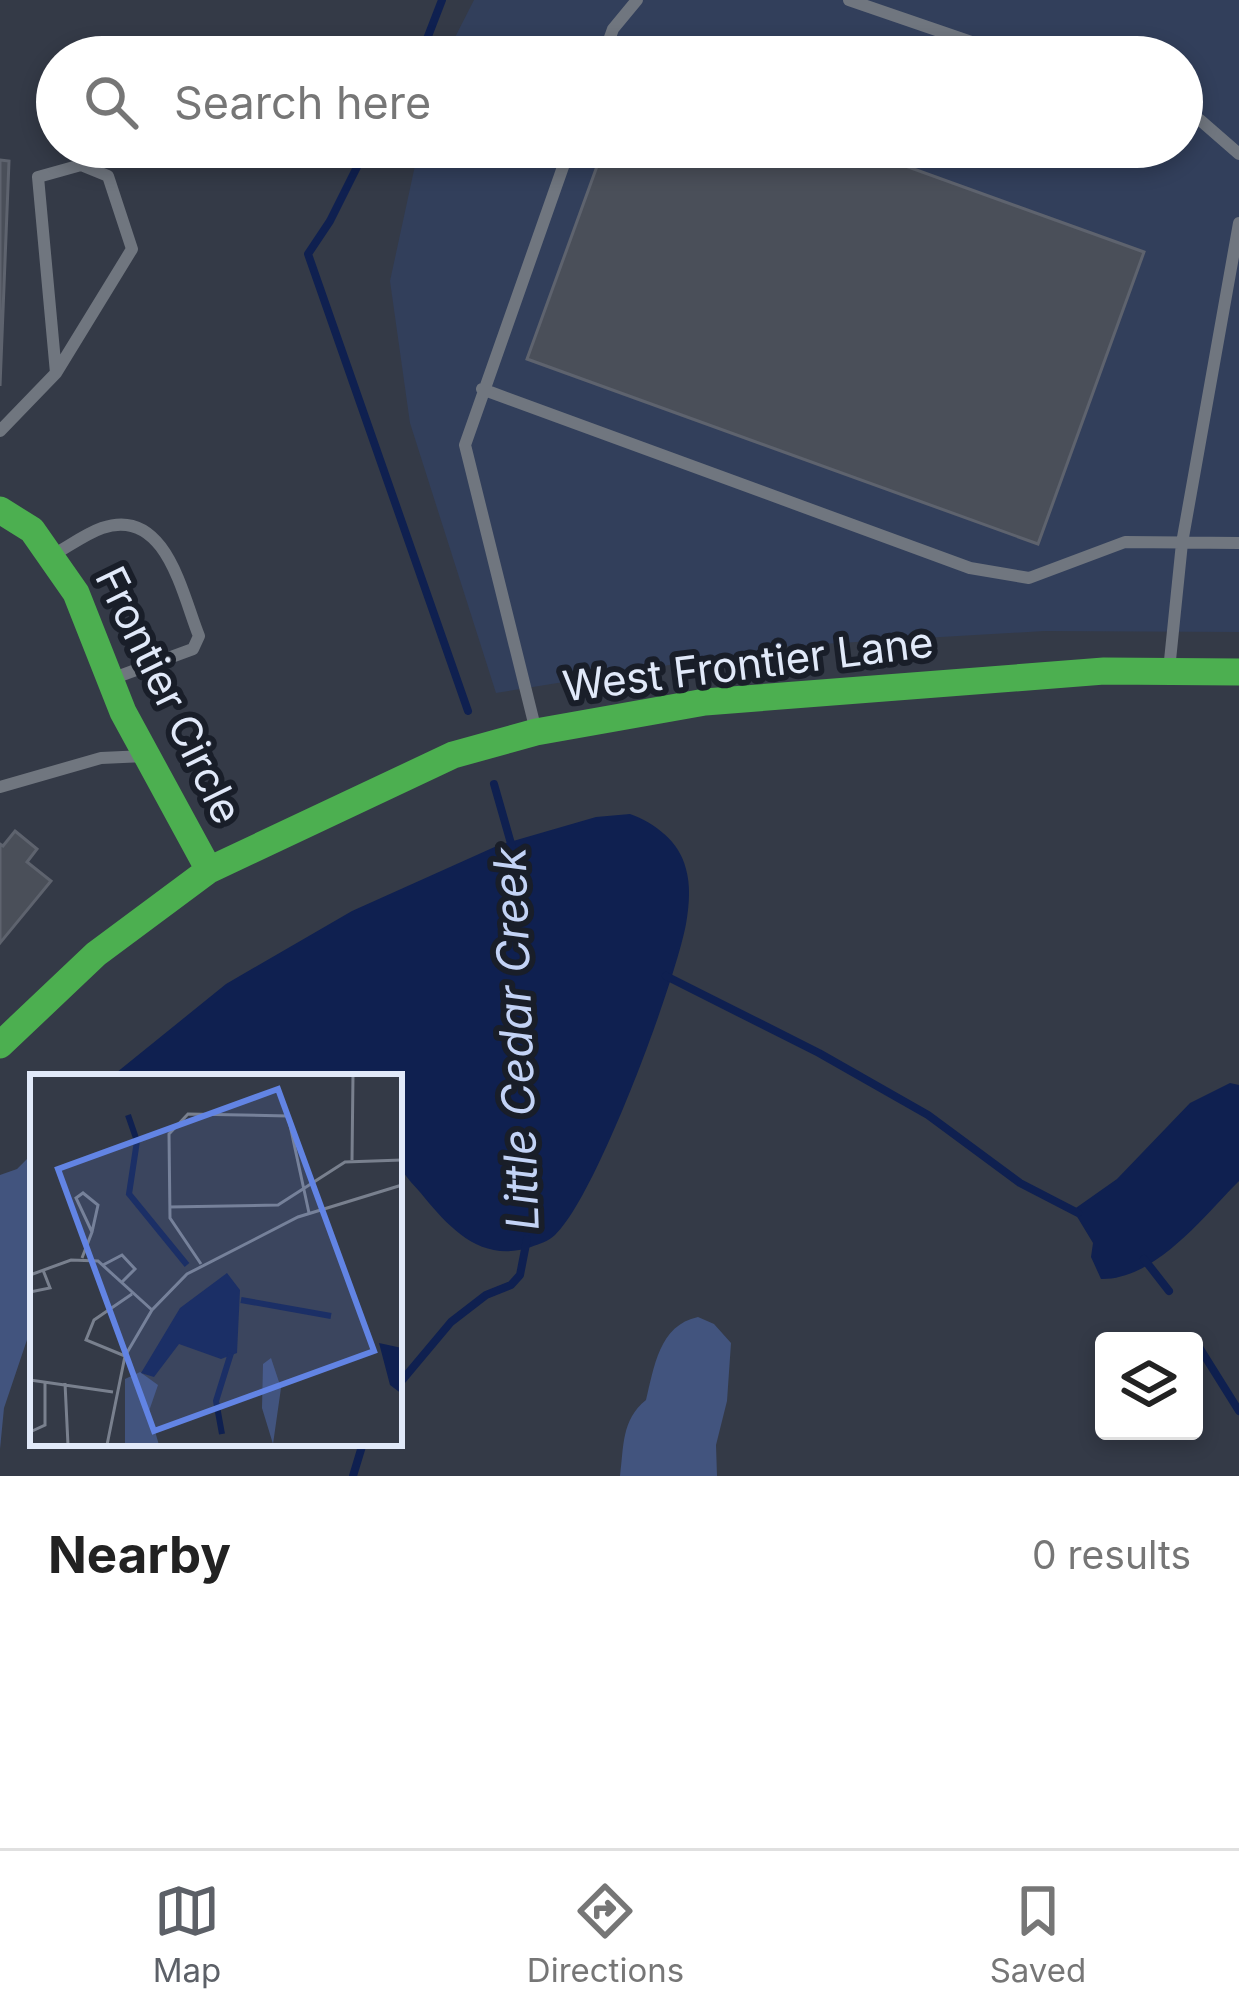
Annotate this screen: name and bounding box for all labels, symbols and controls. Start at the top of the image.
search box [36,36,1203,168]
icon: search [78,69,144,135]
text: Search here [174,75,431,130]
street label: Frontier Circle [85,558,254,831]
street label: West Frontier Lane [560,615,936,712]
water label: Little Cedar Creek [481,845,550,1232]
inset map [30,1074,402,1446]
map controls [1095,1332,1203,1440]
button: layers [1095,1332,1203,1440]
text: Nearby [48,1524,231,1585]
text: 0 results [1032,1531,1191,1578]
tab: Map [153,1878,221,1990]
tab: Directions [527,1878,684,1990]
tab: Saved [990,1878,1086,1990]

